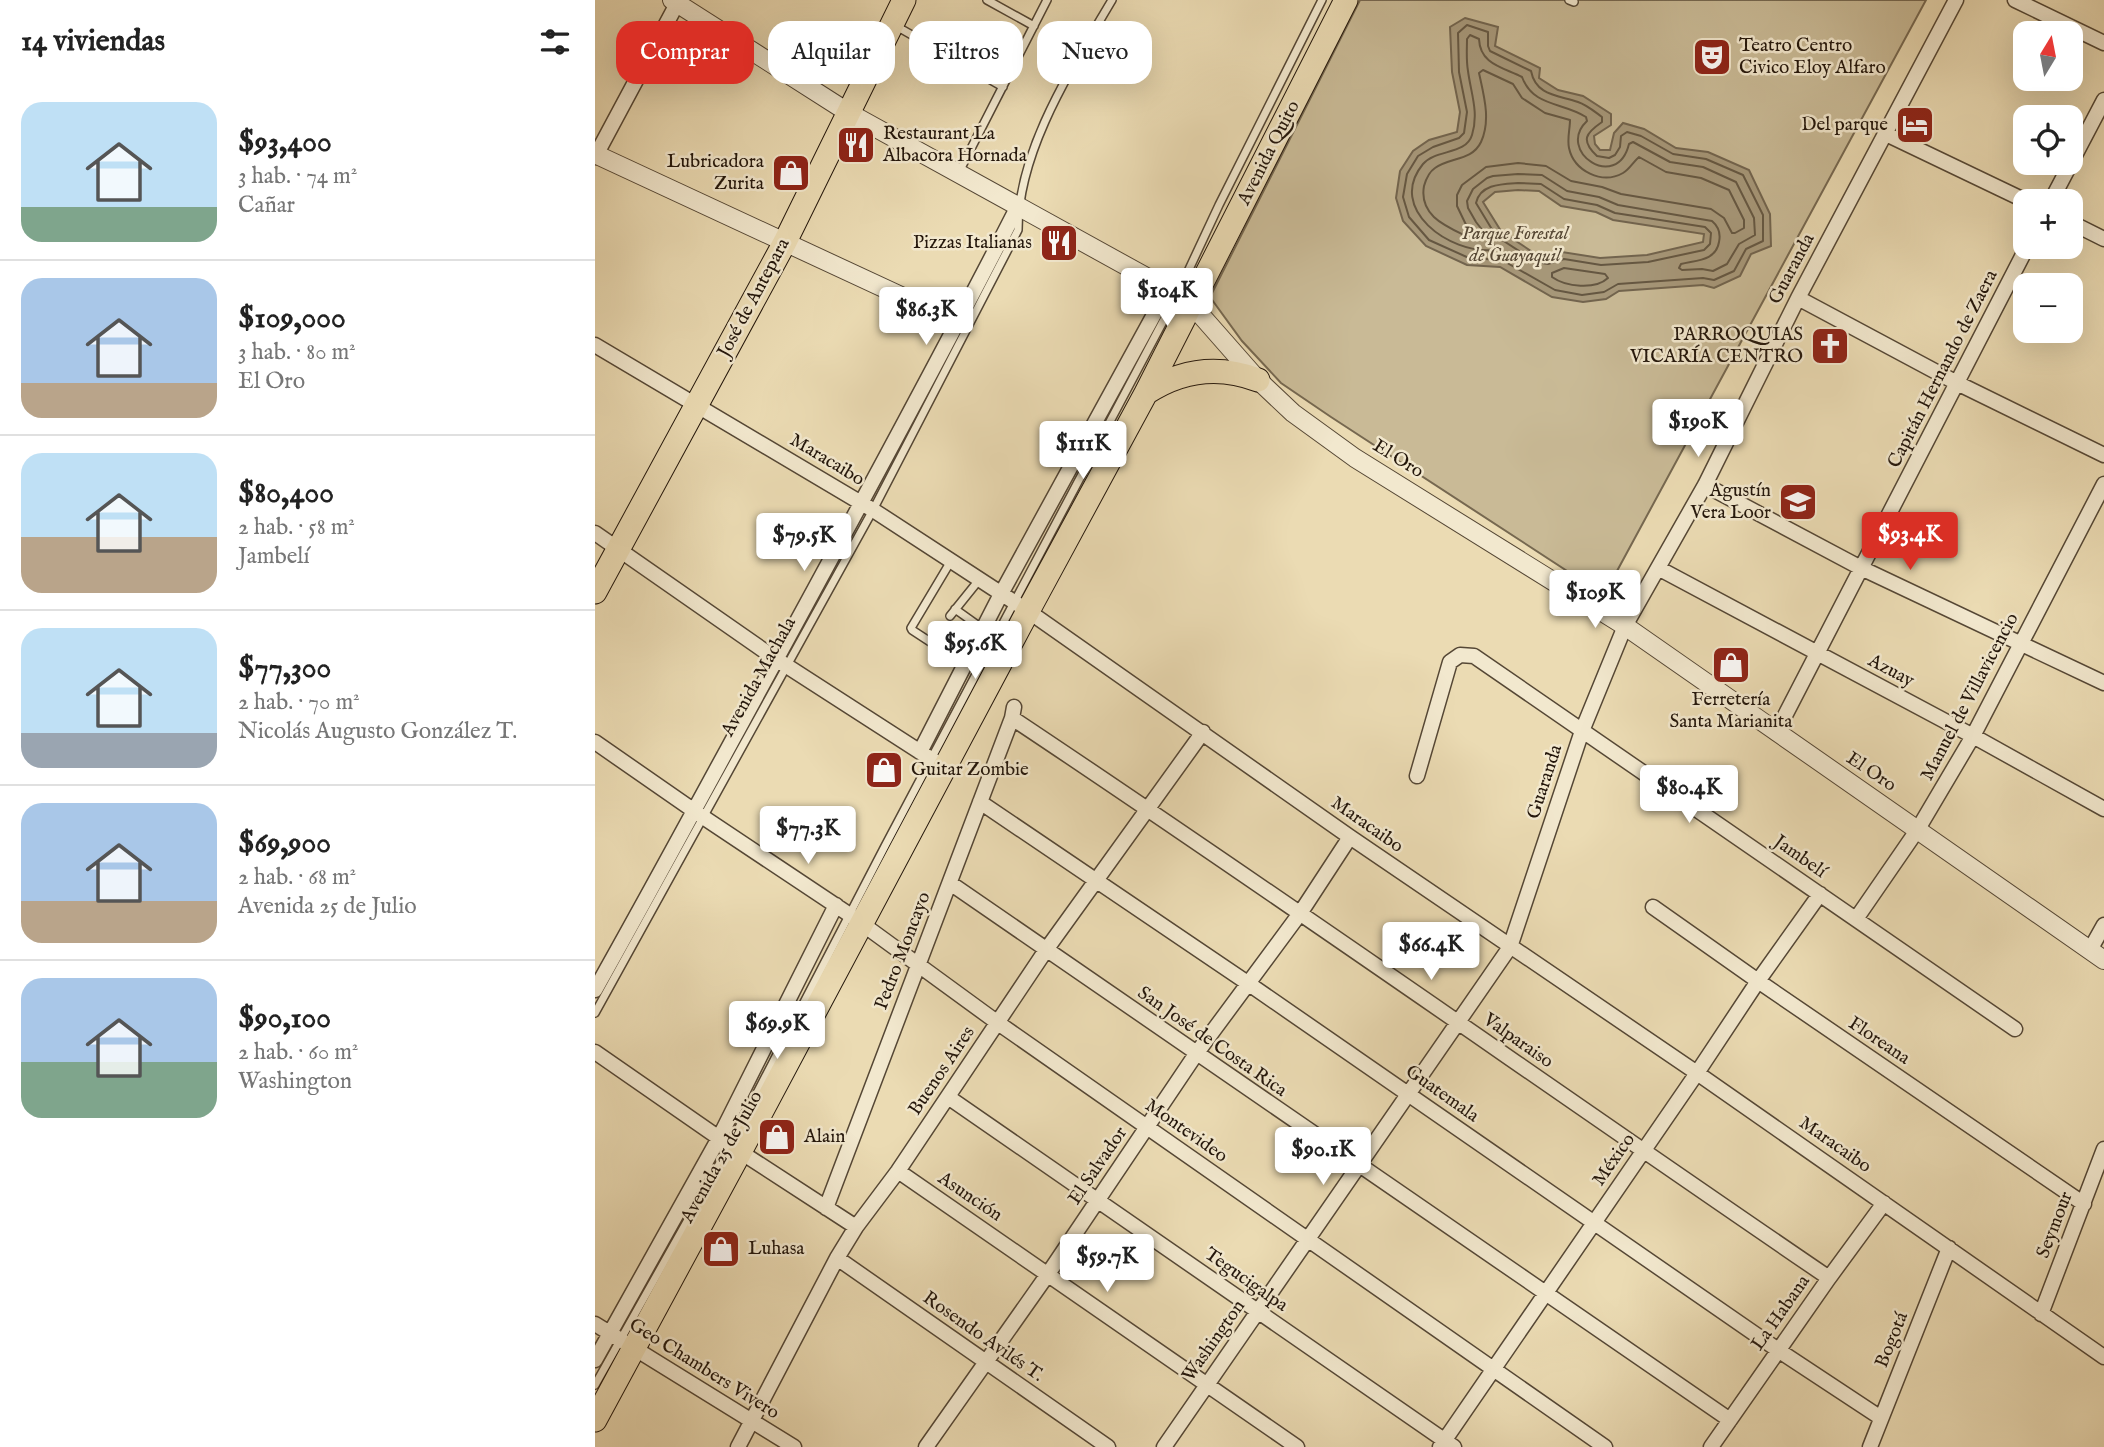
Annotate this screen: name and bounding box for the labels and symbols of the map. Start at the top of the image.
north arrow [2013,21,2083,91]
place label: Teatro Centro Civico Eloy Alfaro [1739,34,1886,80]
theatre icon: Teatro Centro Civico Eloy Alfaro [1691,36,1733,78]
street label: Avenida Quito [1232,97,1306,210]
hotel icon: Del parque [1894,104,1936,146]
place label: Del parque [1801,113,1888,137]
place label: Restaurant La Albacora Hornada [882,122,1028,168]
restaurant icon: Restaurant La Albacora Hornada [835,124,877,166]
place label: Lubricadora Zurita [667,150,765,196]
shop icon: Lubricadora Zurita [770,152,812,194]
restaurant icon: Pizzas Italianas [1038,222,1080,264]
park label: Parque Forestal de Guayaquil [1462,222,1570,268]
street label: Guaranda [1763,229,1821,309]
place label: Pizzas Italianas [913,231,1032,255]
street label: José de Antepara [712,233,796,364]
street label: Capitán Hernando de Zaera [1883,265,2004,472]
pin: $104K [1118,268,1216,328]
pin: $86.3K [869,288,983,347]
place label: PARROQUIAS VICARÍA CENTRO [1629,323,1803,369]
church icon: PARROQUIAS VICARÍA CENTRO [1809,325,1851,367]
pin: $190K [1649,400,1747,459]
pin: $111K [1034,421,1132,481]
street label: Maracaibo [785,428,869,492]
street label: El Oro [1368,434,1428,484]
place label: Agustín Vera Loor [1689,479,1771,525]
school or university icon: Agustín Vera Loor [1777,481,1819,523]
pin: $93.4K [1853,512,1967,572]
pin: $79.5K [747,514,861,573]
pin: $109K [1546,570,1644,630]
street label: Manuel de Villavicencio [1916,609,2024,785]
street label: Avenida Machala [716,612,802,742]
pin: $95.6K [918,622,1032,681]
shop icon: Ferretería Santa Marianita [1710,644,1752,686]
street label: Azuay [1863,648,1919,693]
place label: Ferretería Santa Marianita [1669,688,1793,734]
street label: Guaranda [1522,741,1569,822]
street label: El Oro [1841,747,1901,797]
shop icon: Guitar Zombie [863,749,905,791]
place label: Guitar Zombie [911,758,1029,782]
pin: $80.4K [1632,766,1746,825]
street label: Maracaibo [1326,791,1408,859]
pin: $77.3K [751,806,865,866]
street label: Jambelí [1767,829,1833,885]
street label: Pedro Moncayo [870,889,936,1013]
pin: $66.4K [1374,922,1488,982]
street label: San José de Costa Rica [1132,981,1292,1103]
pin: $69.9K [720,1002,834,1061]
street label: Valparaiso [1477,1008,1558,1074]
street label: Floreana [1843,1012,1915,1071]
street label: Buenos Aires [903,1022,981,1120]
street label: Guatemala [1400,1060,1484,1129]
street label: Avenida 25 de Julio [675,1087,768,1228]
street label: Montevideo [1140,1094,1232,1168]
street label: Maracaibo [1794,1111,1876,1179]
shop icon: Alain [756,1116,798,1158]
street label: El Salvador [1063,1122,1133,1210]
place label: Alain [803,1125,845,1149]
pin: $90.1K [1266,1128,1380,1187]
street label: México [1587,1129,1641,1191]
street label: Asunción [932,1166,1007,1227]
street label: Seymour [2031,1188,2079,1262]
shop icon: Luhasa [700,1228,742,1270]
pin: $59.7K [1050,1234,1164,1294]
place label: Luhasa [748,1237,805,1261]
street label: Tegucigalpa [1200,1242,1293,1318]
street label: La Habana [1746,1270,1816,1356]
street label: Rosendo Avilés T. [918,1286,1048,1388]
street label: Washington [1177,1296,1251,1386]
street label: Bogotá [1870,1308,1914,1371]
street label: Geo Chambers Vivero [624,1313,784,1425]

